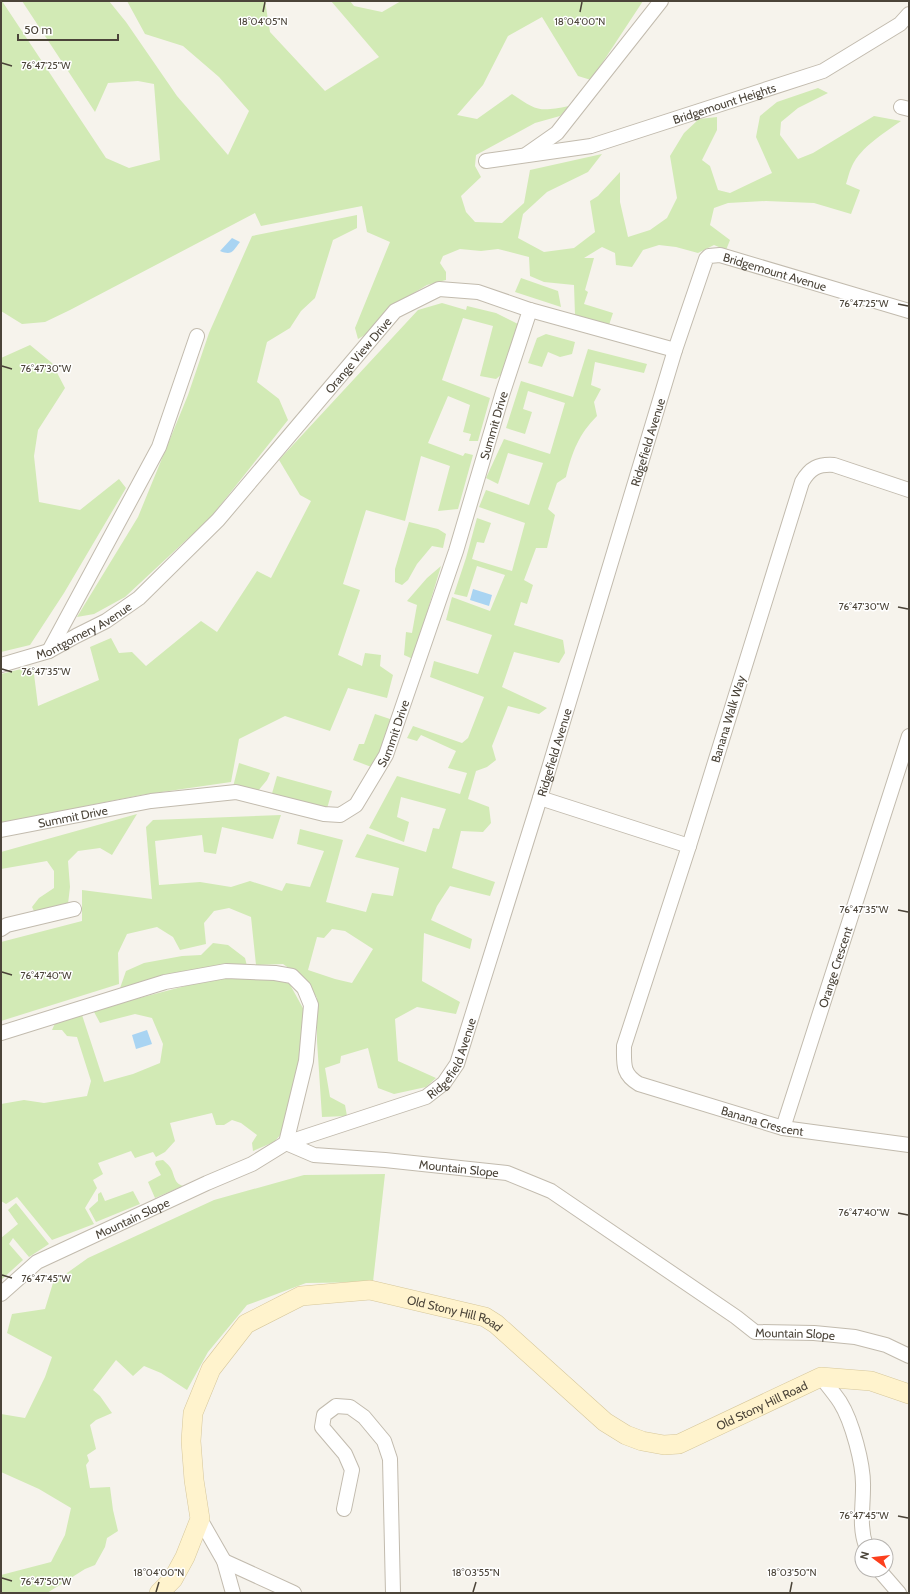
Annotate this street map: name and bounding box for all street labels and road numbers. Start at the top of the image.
street label: Bridgemount Heights [671,79,778,127]
street label: Bridgemount Avenue [722,249,829,294]
street label: Orange View Drive [321,314,394,396]
street label: Summit Drive [476,389,510,461]
street label: Ridgefield Avenue [627,396,668,488]
street label: Montgomery Avenue [34,598,134,662]
street label: Banana Walk Way [708,674,748,764]
street label: Summit Drive [373,698,412,770]
street label: Ridgefield Avenue [533,706,574,798]
street label: Summit Drive [37,802,109,830]
street label: Orange Crescent [815,925,855,1010]
street label: Ridgefield Avenue [423,1016,478,1101]
street label: Banana Crescent [719,1102,805,1138]
street label: Mountain Slope [418,1156,500,1180]
street label: Mountain Slope [93,1194,172,1241]
street label: Old Stony Hill Road [406,1291,506,1334]
street label: Mountain Slope [755,1325,836,1343]
street label: Old Stony Hill Road [713,1377,810,1433]

